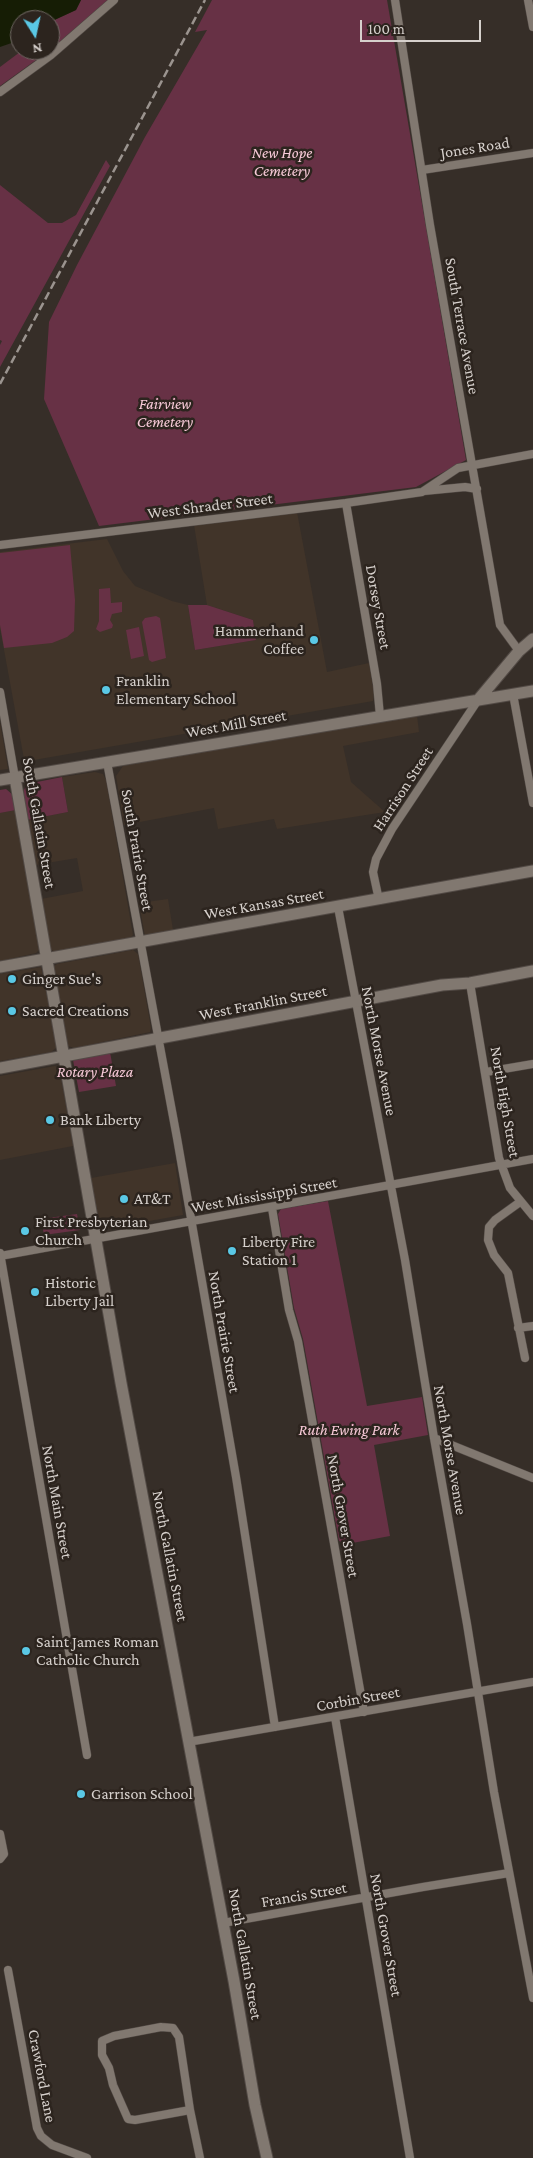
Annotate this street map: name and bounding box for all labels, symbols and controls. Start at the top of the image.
north arrow [10,10,60,60]
scale bar [363,10,484,42]
text: 100 m [368,21,405,37]
text: N [31,40,44,57]
street label: Jones Road [439,133,511,163]
park label: New Hope Cemetery [252,143,312,181]
street label: South Terrace Avenue [441,256,483,396]
park label: Fairview Cemetery [137,394,193,432]
street label: West Shrader Street [146,489,274,523]
street label: Dorsey Street [361,563,395,651]
place label: Hammerhand Coffee [215,621,304,659]
marker: Hammerhand Coffee [308,634,320,646]
place label: Franklin Elementary School [116,671,236,709]
marker: Franklin Elementary School [100,684,112,696]
street label: West Mill Street [184,706,288,742]
street label: Harrison Street [369,743,437,835]
street label: South Gallatin Street [18,756,60,890]
street label: South Prairie Street [117,788,157,912]
street label: West Kansas Street [203,884,325,924]
place label: Ginger Sue's [22,969,101,989]
marker: Ginger Sue's [6,973,18,985]
street label: West Franklin Street [197,981,329,1025]
street label: North Morse Avenue [357,985,401,1117]
place label: Sacred Creations [22,1001,129,1021]
marker: Sacred Creations [6,1005,18,1017]
street label: North High Street [486,1045,524,1159]
park label: Rotary Plaza [57,1062,133,1082]
place label: Bank Liberty [60,1110,141,1130]
marker: Bank Liberty [44,1114,56,1126]
street label: West Mississippi Street [189,1173,339,1217]
place label: AT&T [134,1189,171,1209]
marker: AT&T [118,1193,130,1205]
place label: First Presbyterian Church [35,1212,147,1250]
marker: First Presbyterian Church [19,1225,31,1237]
place label: Liberty Fire Station 1 [242,1232,315,1270]
marker: Liberty Fire Station 1 [226,1245,238,1257]
street label: North Prairie Street [204,1270,244,1394]
place label: Historic Liberty Jail [45,1273,114,1311]
marker: Historic Liberty Jail [29,1286,41,1298]
street label: North Morse Avenue [429,1384,471,1516]
park label: Ruth Ewing Park [298,1420,400,1440]
street label: North Main Street [38,1444,76,1560]
street label: North Grover Street [323,1453,363,1579]
street label: North Gallatin Street [148,1489,192,1623]
place label: Saint James Roman Catholic Church [36,1632,159,1670]
marker: Saint James Roman Catholic Church [20,1645,32,1657]
street label: Corbin Street [315,1682,401,1716]
place label: Garrison School [91,1784,193,1804]
marker: Garrison School [75,1788,87,1800]
street label: North Grover Street [366,1872,406,1998]
street label: Francis Street [260,1878,348,1912]
street label: North Gallatin Street [224,1887,266,2021]
street label: Crawford Lane [24,2028,60,2124]

